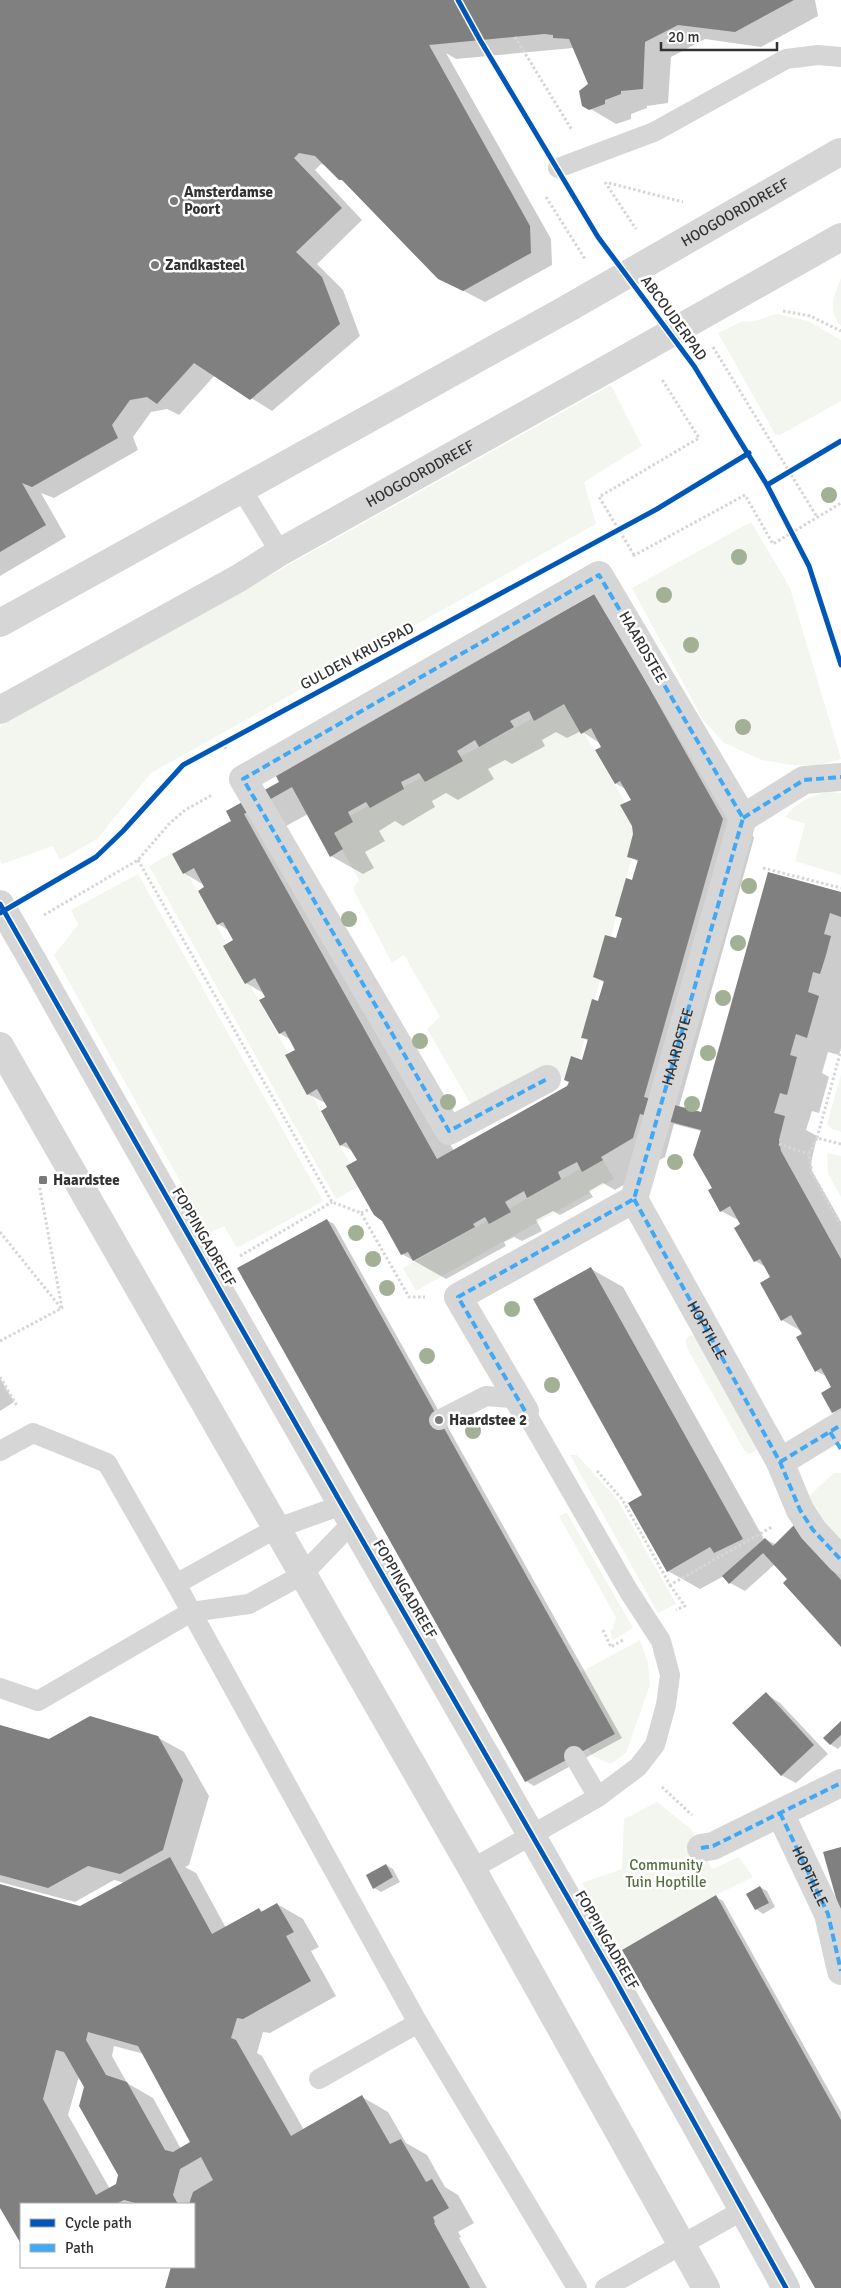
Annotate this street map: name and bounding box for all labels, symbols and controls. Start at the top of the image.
scale bar [661,20,777,52]
text: 20 m [668,28,699,46]
street label: HOOGOORDDREEF [678,174,792,250]
place label: Amsterdamse Poort [184,183,273,218]
marker: Amsterdamse Poort [168,195,180,207]
place label: Zandkasteel [165,256,245,274]
marker: Zandkasteel [149,259,161,271]
street label: ABCOUDERPAD [637,272,711,364]
street label: HOOGOORDDREEF [363,436,478,511]
street label: HAARDSTEE [615,608,671,686]
street label: GULDEN KRUISPAD [297,618,417,694]
street label: HAARDSTEE [658,1006,697,1088]
place label: Haardstee [53,1171,120,1189]
marker: Haardstee [37,1174,49,1186]
street label: FOPPINGADREEF [168,1184,240,1290]
street label: HOPTILLE [683,1298,730,1363]
place label: Haardstee 2 [449,1411,527,1429]
marker: Haardstee 2 [433,1414,445,1426]
street label: FOPPINGADREEF [369,1536,441,1642]
street label: HOPTILLE [788,1843,832,1909]
park label: Community Tuin Hoptille [625,1856,707,1891]
street label: FOPPINGADREEF [571,1887,643,1993]
legend [20,2203,195,2268]
text: Cycle path [65,2214,132,2232]
text: Path [65,2239,94,2257]

